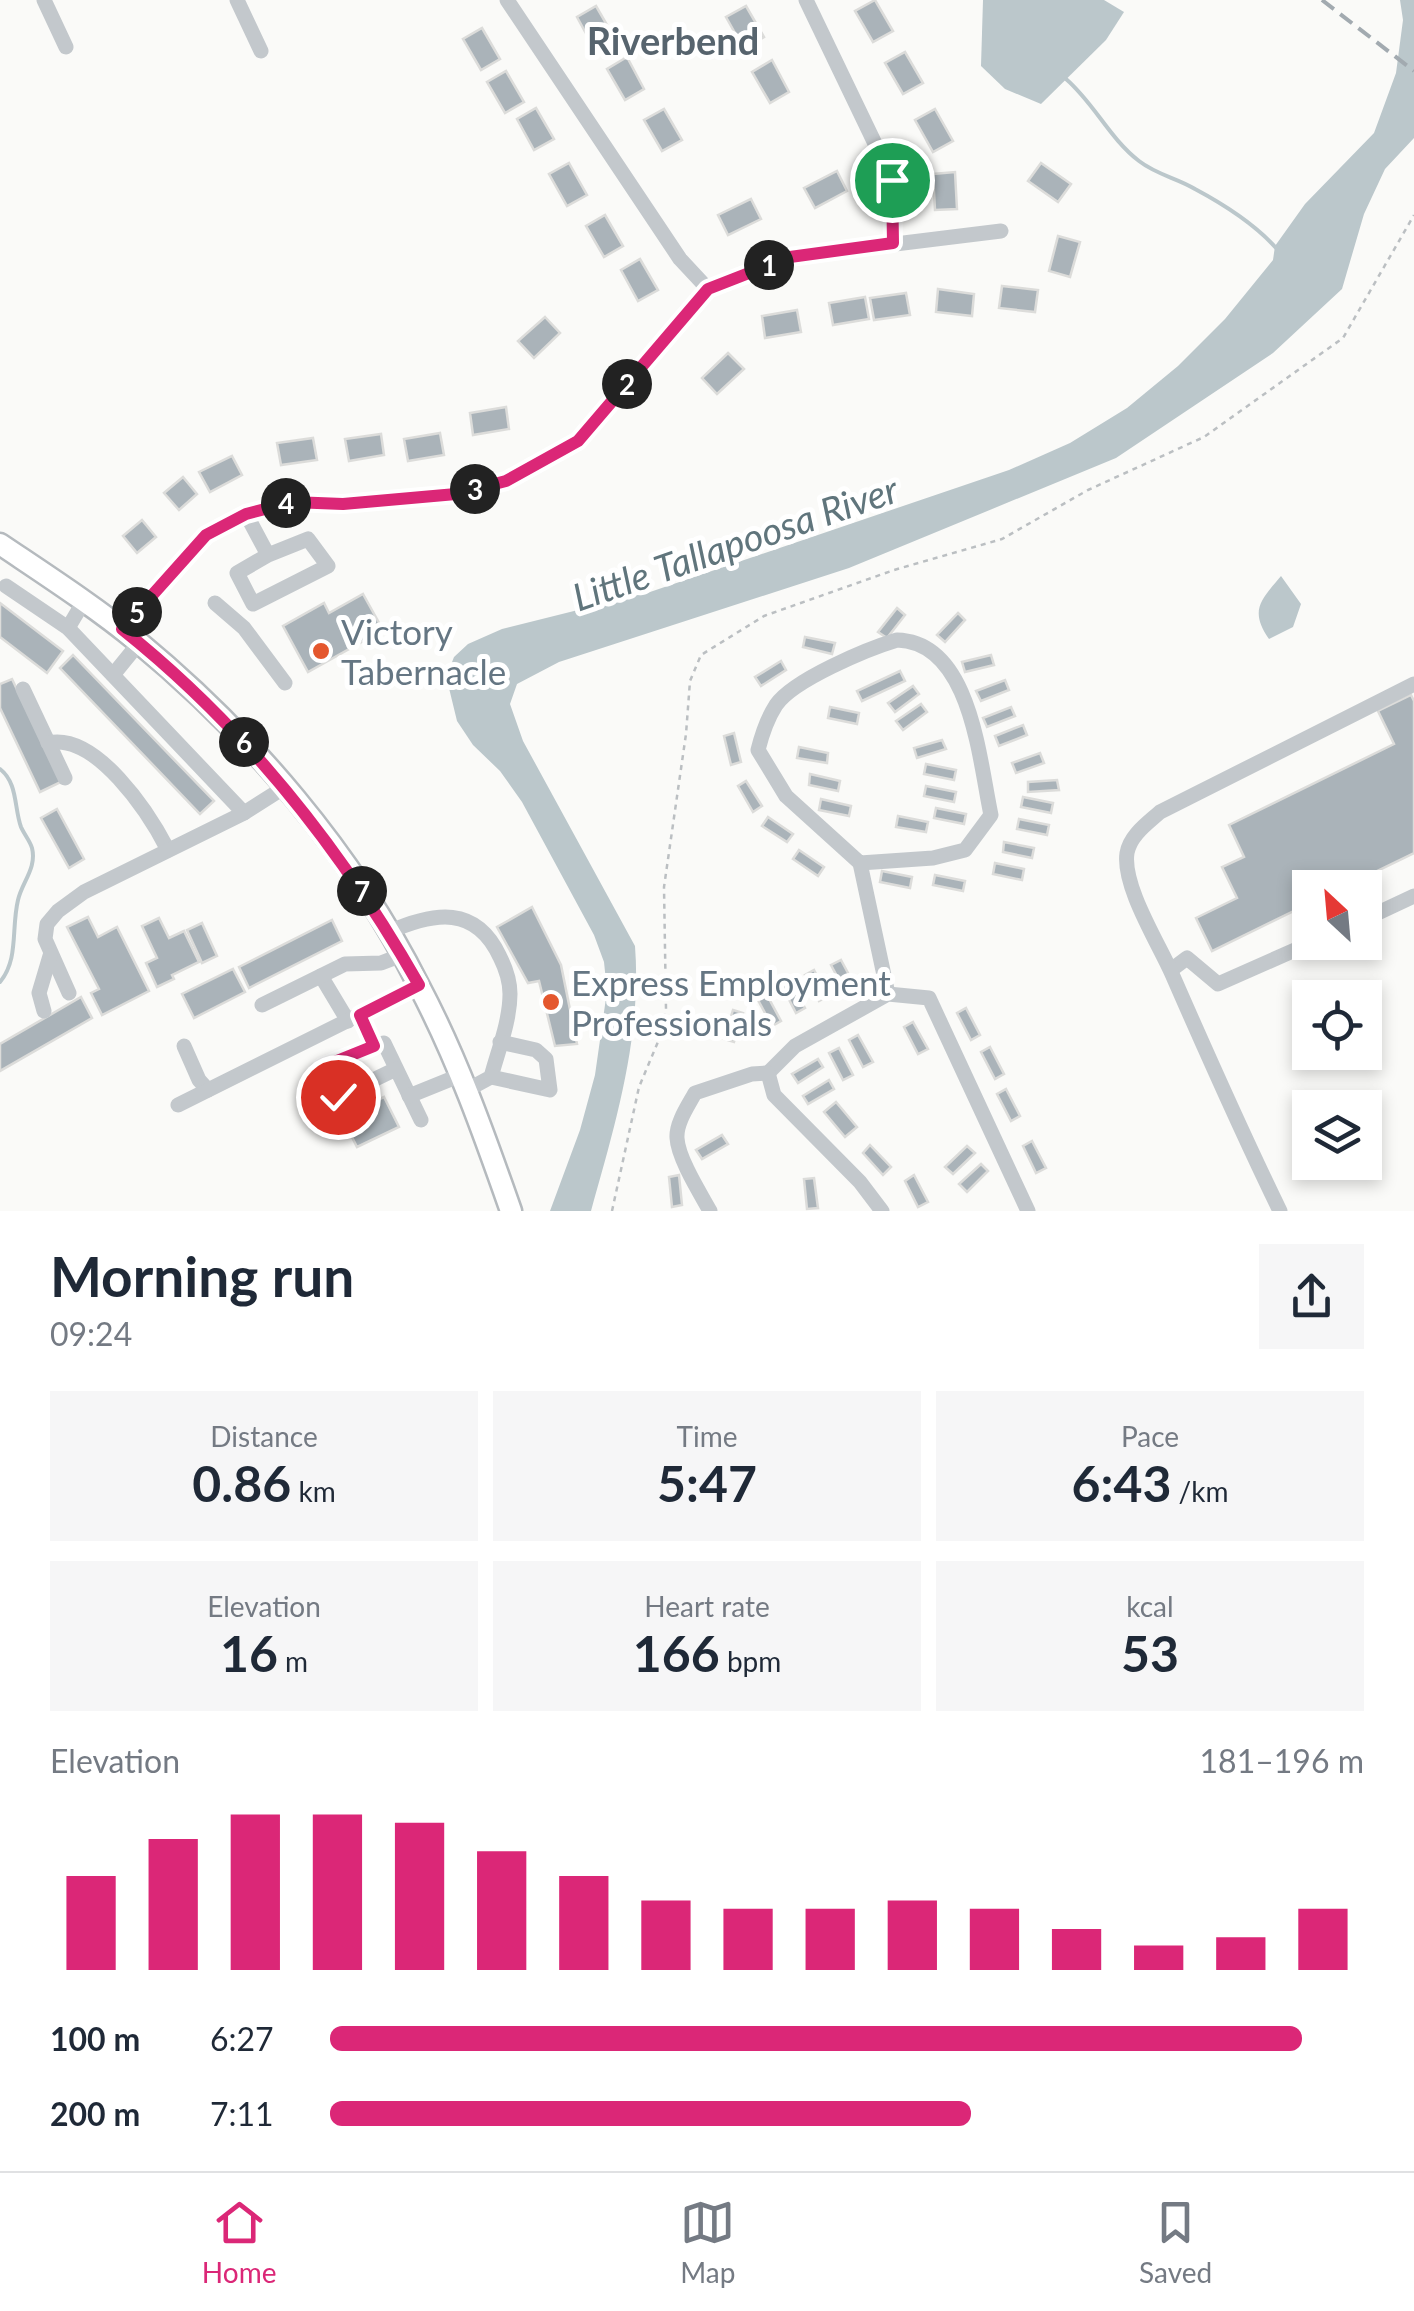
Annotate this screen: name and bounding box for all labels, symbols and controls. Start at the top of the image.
district label: Riverbend [587,17,759,63]
pin [850,138,935,223]
icon: arrive [865,153,920,208]
pin: 1 [744,240,794,290]
text: 1 [761,248,777,282]
pin: 2 [602,359,652,409]
text: 2 [619,367,635,401]
pin: 3 [450,464,500,514]
water label: Little Tallapoosa River [566,464,905,619]
text: 3 [467,472,483,506]
pin: 4 [261,478,311,528]
text: 4 [278,486,294,520]
pin: 5 [112,587,162,637]
text: 5 [129,595,145,629]
place label: Victory Tabernacle [341,610,506,692]
marker: Victory Tabernacle [310,640,332,662]
pin: 6 [219,717,269,767]
text: 6 [236,725,252,759]
pin: 7 [337,866,387,916]
north arrow [1292,870,1382,960]
map controls [1292,870,1382,1180]
text: 7 [354,874,370,908]
place label: Express Employment Professionals [571,961,891,1043]
button: locate [1292,980,1382,1070]
marker: Express Employment Professionals [540,991,562,1013]
pin [296,1055,381,1140]
icon: check [311,1070,366,1125]
button: layers [1292,1090,1382,1180]
text: Morning run [50,1243,354,1309]
button: share [1259,1244,1364,1349]
text: 09:24 [50,1314,132,1353]
text: Distance [210,1419,318,1453]
text: Time [677,1419,737,1453]
text: Pace [1121,1419,1179,1453]
text: 0.86 [192,1453,291,1513]
text: 5:47 [657,1453,757,1513]
text: 6:43 [1072,1453,1171,1513]
text: km [291,1474,336,1508]
text: /km [1171,1474,1228,1508]
text: Elevation [207,1589,321,1623]
text: Heart rate [644,1589,770,1623]
text: kcal [1126,1589,1174,1623]
text: 16 [220,1623,278,1683]
text: 166 [633,1623,720,1683]
text: 53 [1121,1623,1179,1683]
text: m [278,1644,308,1678]
text: bpm [720,1644,781,1678]
text: Elevation [50,1741,180,1780]
text: 181–196 m [1200,1741,1364,1780]
text: 100 m [50,2019,140,2058]
text: 6:27 [210,2019,274,2058]
text: 200 m [50,2094,140,2133]
text: 7:11 [210,2094,274,2133]
tab: Home [202,2195,276,2289]
tab: Map [680,2195,735,2289]
tab: Saved [1139,2195,1212,2289]

